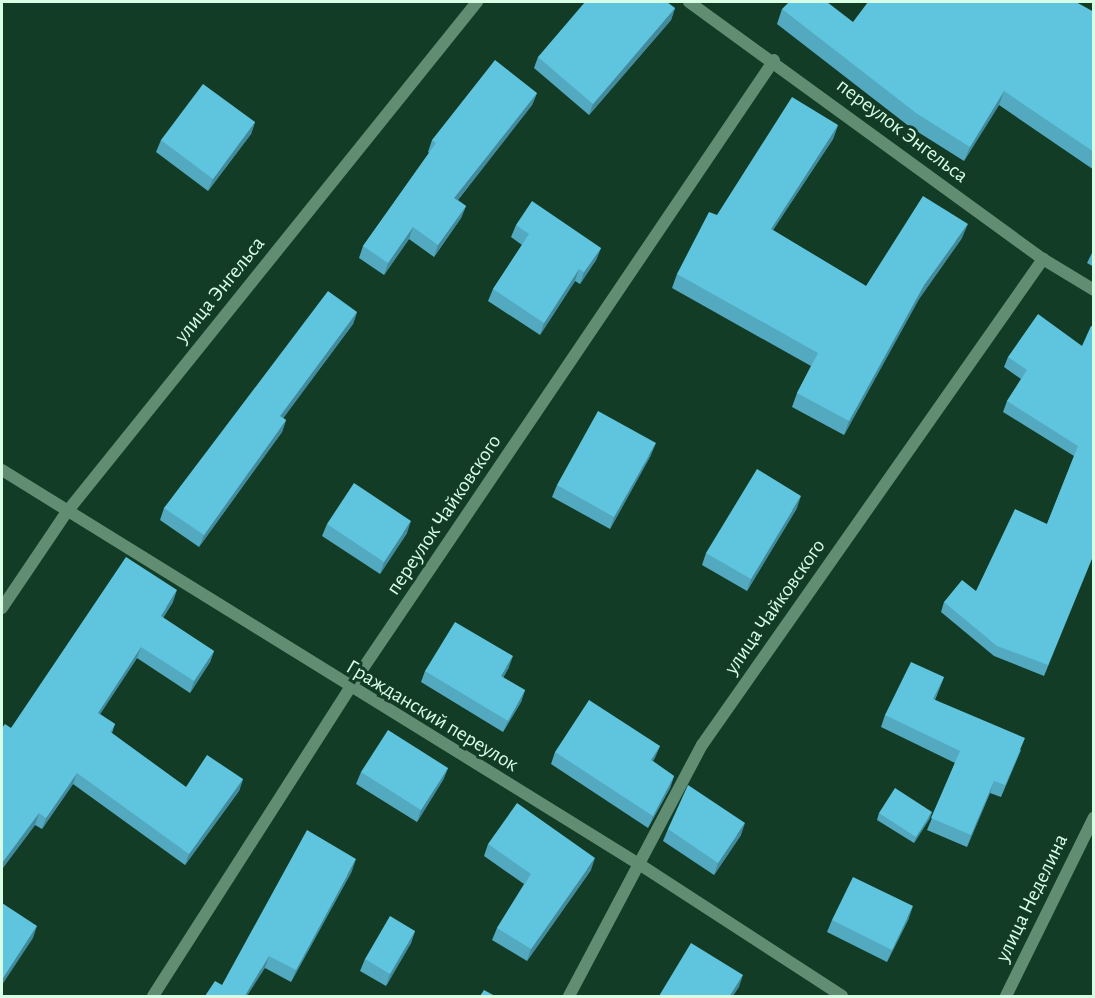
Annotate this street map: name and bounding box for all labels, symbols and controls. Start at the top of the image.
street label: переулок Энгельса [831,73,973,189]
street label: улица Энгельса [169,232,271,348]
street label: переулок Чайковского [381,430,507,600]
street label: улица Чайковского [719,535,831,679]
street label: Гражданский переулок [341,655,523,777]
street label: улица Неделина [990,830,1074,966]

